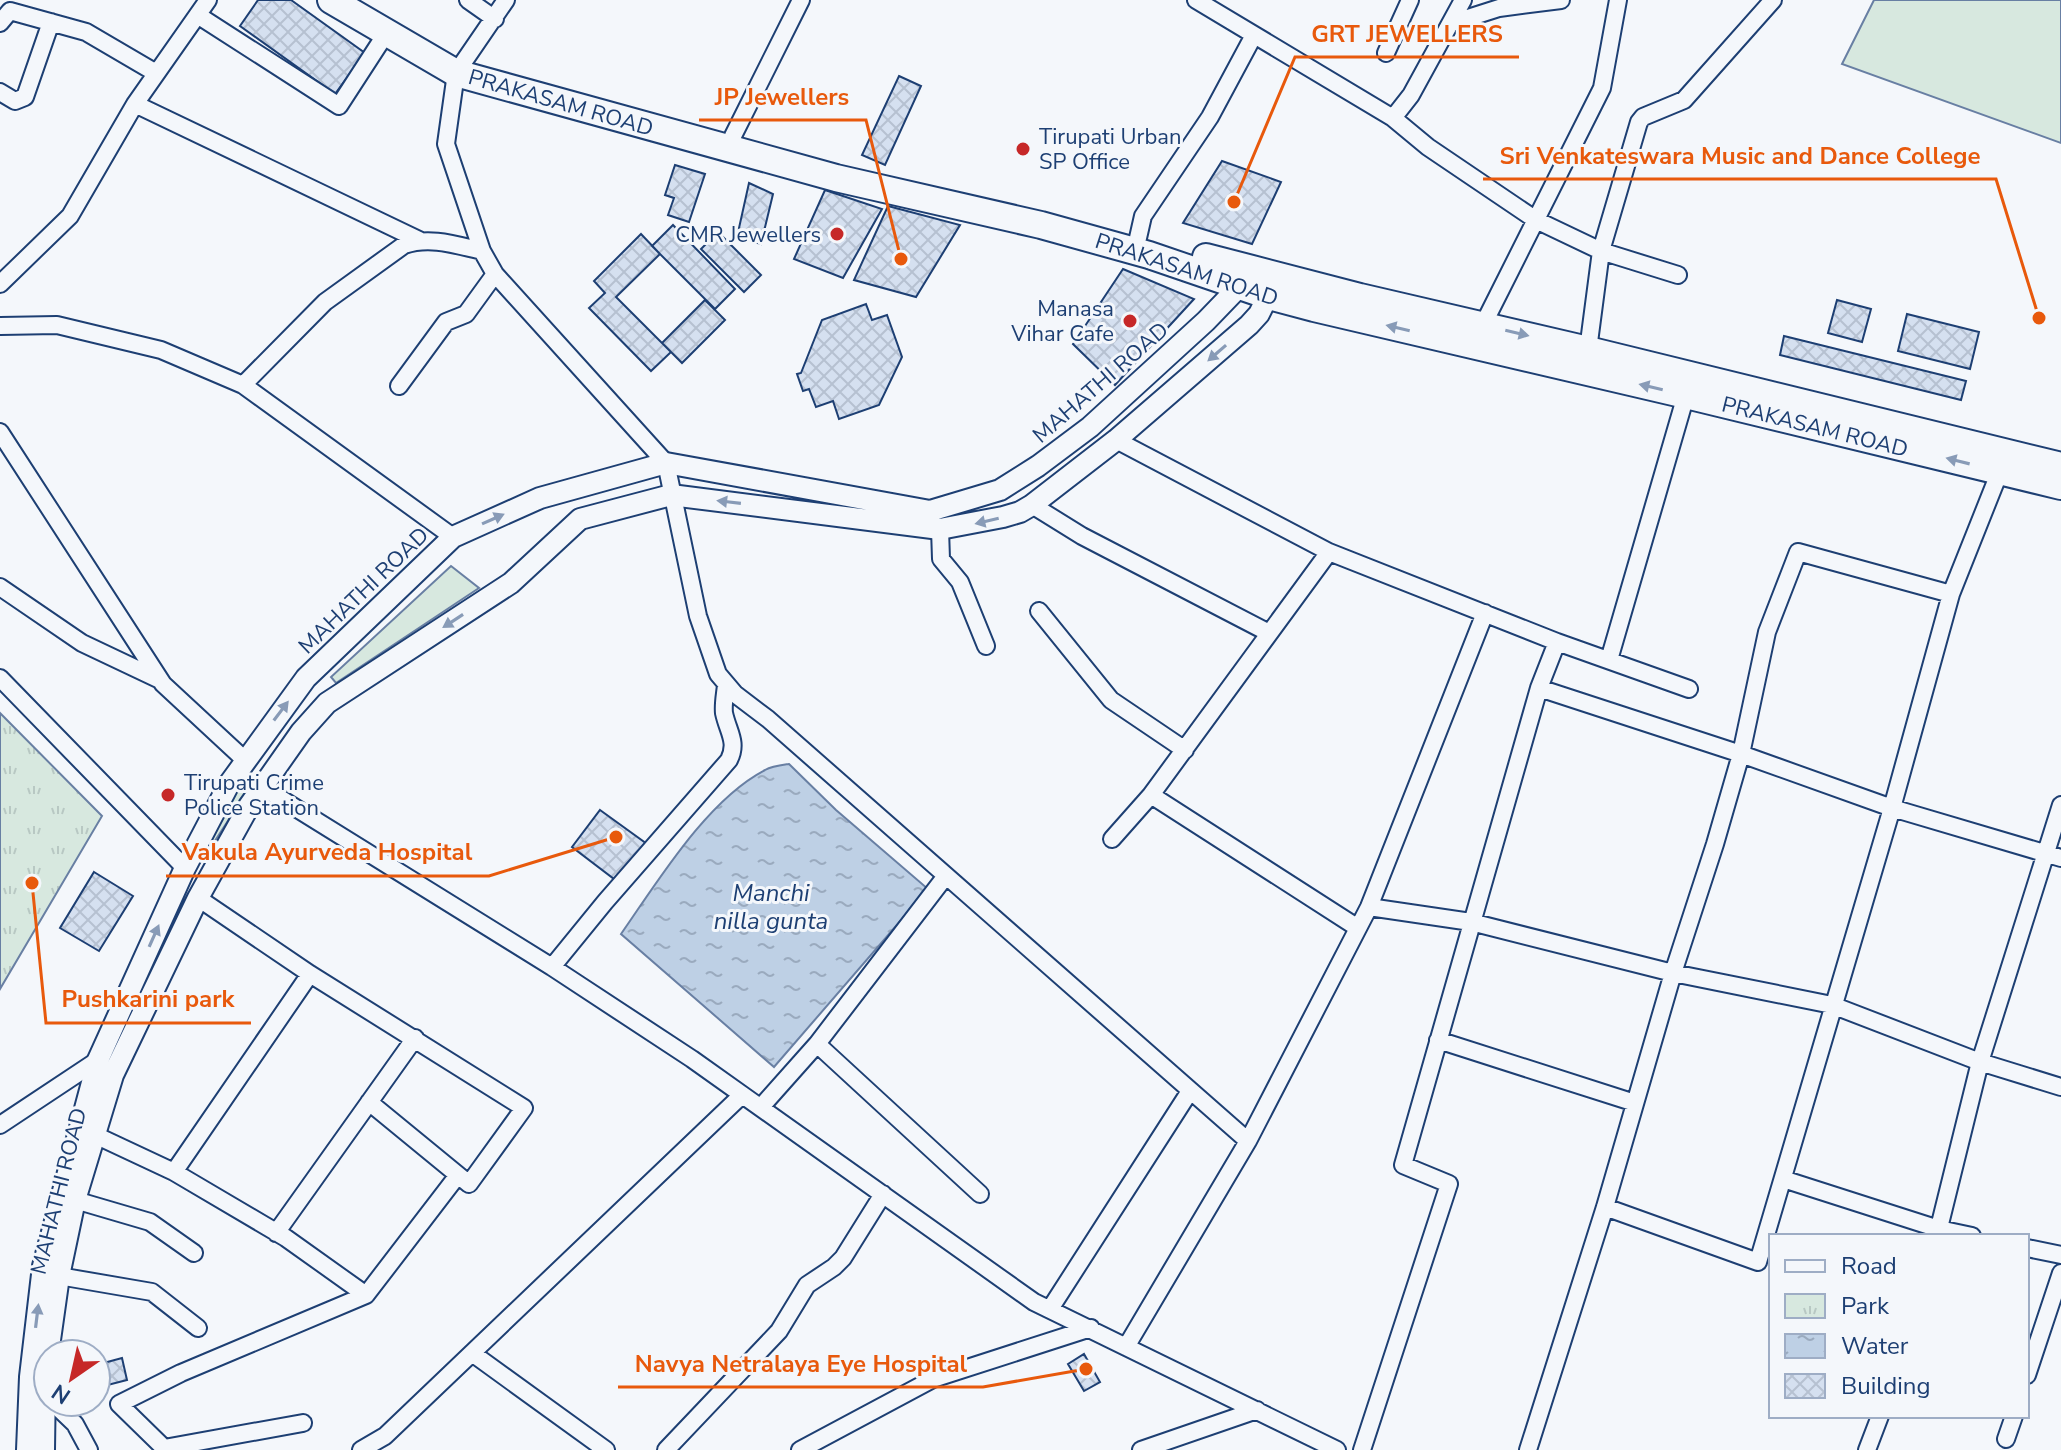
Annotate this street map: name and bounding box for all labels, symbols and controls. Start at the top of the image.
callout: GRT JEWELLERS [1295,9,1519,57]
text: GRT JEWELLERS [1311,18,1503,50]
street label: PRAKASAM ROAD [465,62,657,144]
callout: JP Jewellers [699,72,866,120]
text: JP Jewellers [714,81,849,113]
place label: Tirupati Urban SP Office [1039,122,1181,177]
callout: Sri Venkateswara Music and Dance College [1483,131,1996,179]
marker: Tirupati Urban SP Office [1014,140,1032,158]
text: Sri Venkateswara Music and Dance College [1500,140,1980,172]
place label: CMR Jewellers [675,220,821,250]
marker: CMR Jewellers [828,225,846,243]
street label: PRAKASAM ROAD [1091,226,1282,314]
place label: Manasa Vihar Cafe [1010,294,1114,349]
marker: Manasa Vihar Cafe [1121,312,1139,330]
street label: MAHATHI ROAD [1026,315,1175,450]
one-way arrow [1385,321,1410,334]
one-way arrow [1504,327,1529,340]
one-way arrow [1207,344,1227,361]
one-way arrow [1638,380,1663,392]
street label: PRAKASAM ROAD [1718,389,1911,465]
one-way arrow [1945,454,1970,467]
one-way arrow [716,495,741,508]
one-way arrow [481,512,505,526]
one-way arrow [974,515,999,528]
street label: MAHATHI ROAD [292,521,436,661]
one-way arrow [442,613,464,627]
one-way arrow [273,700,289,721]
place label: Tirupati Crime Police Station [184,768,324,823]
marker: Tirupati Crime Police Station [159,786,177,804]
callout: Vakula Ayurveda Hospital [166,828,489,876]
text: Vakula Ayurveda Hospital [181,836,473,868]
water label: Manchi nilla gunta [714,877,828,937]
one-way arrow [147,924,161,948]
callout: Pushkarini park [46,975,251,1023]
text: Pushkarini park [62,983,236,1015]
street label: MAHATHI ROAD [24,1105,94,1278]
legend [1769,1234,2029,1418]
text: Road [1841,1250,1897,1282]
text: Park [1841,1290,1890,1322]
one-way arrow [31,1304,44,1329]
text: Water [1841,1330,1909,1362]
north arrow [32,1338,112,1418]
callout: Navya Netralaya Eye Hospital [618,1339,983,1387]
text: Navya Netralaya Eye Hospital [635,1348,968,1380]
text: Building [1841,1370,1931,1402]
text: N [46,1377,77,1411]

